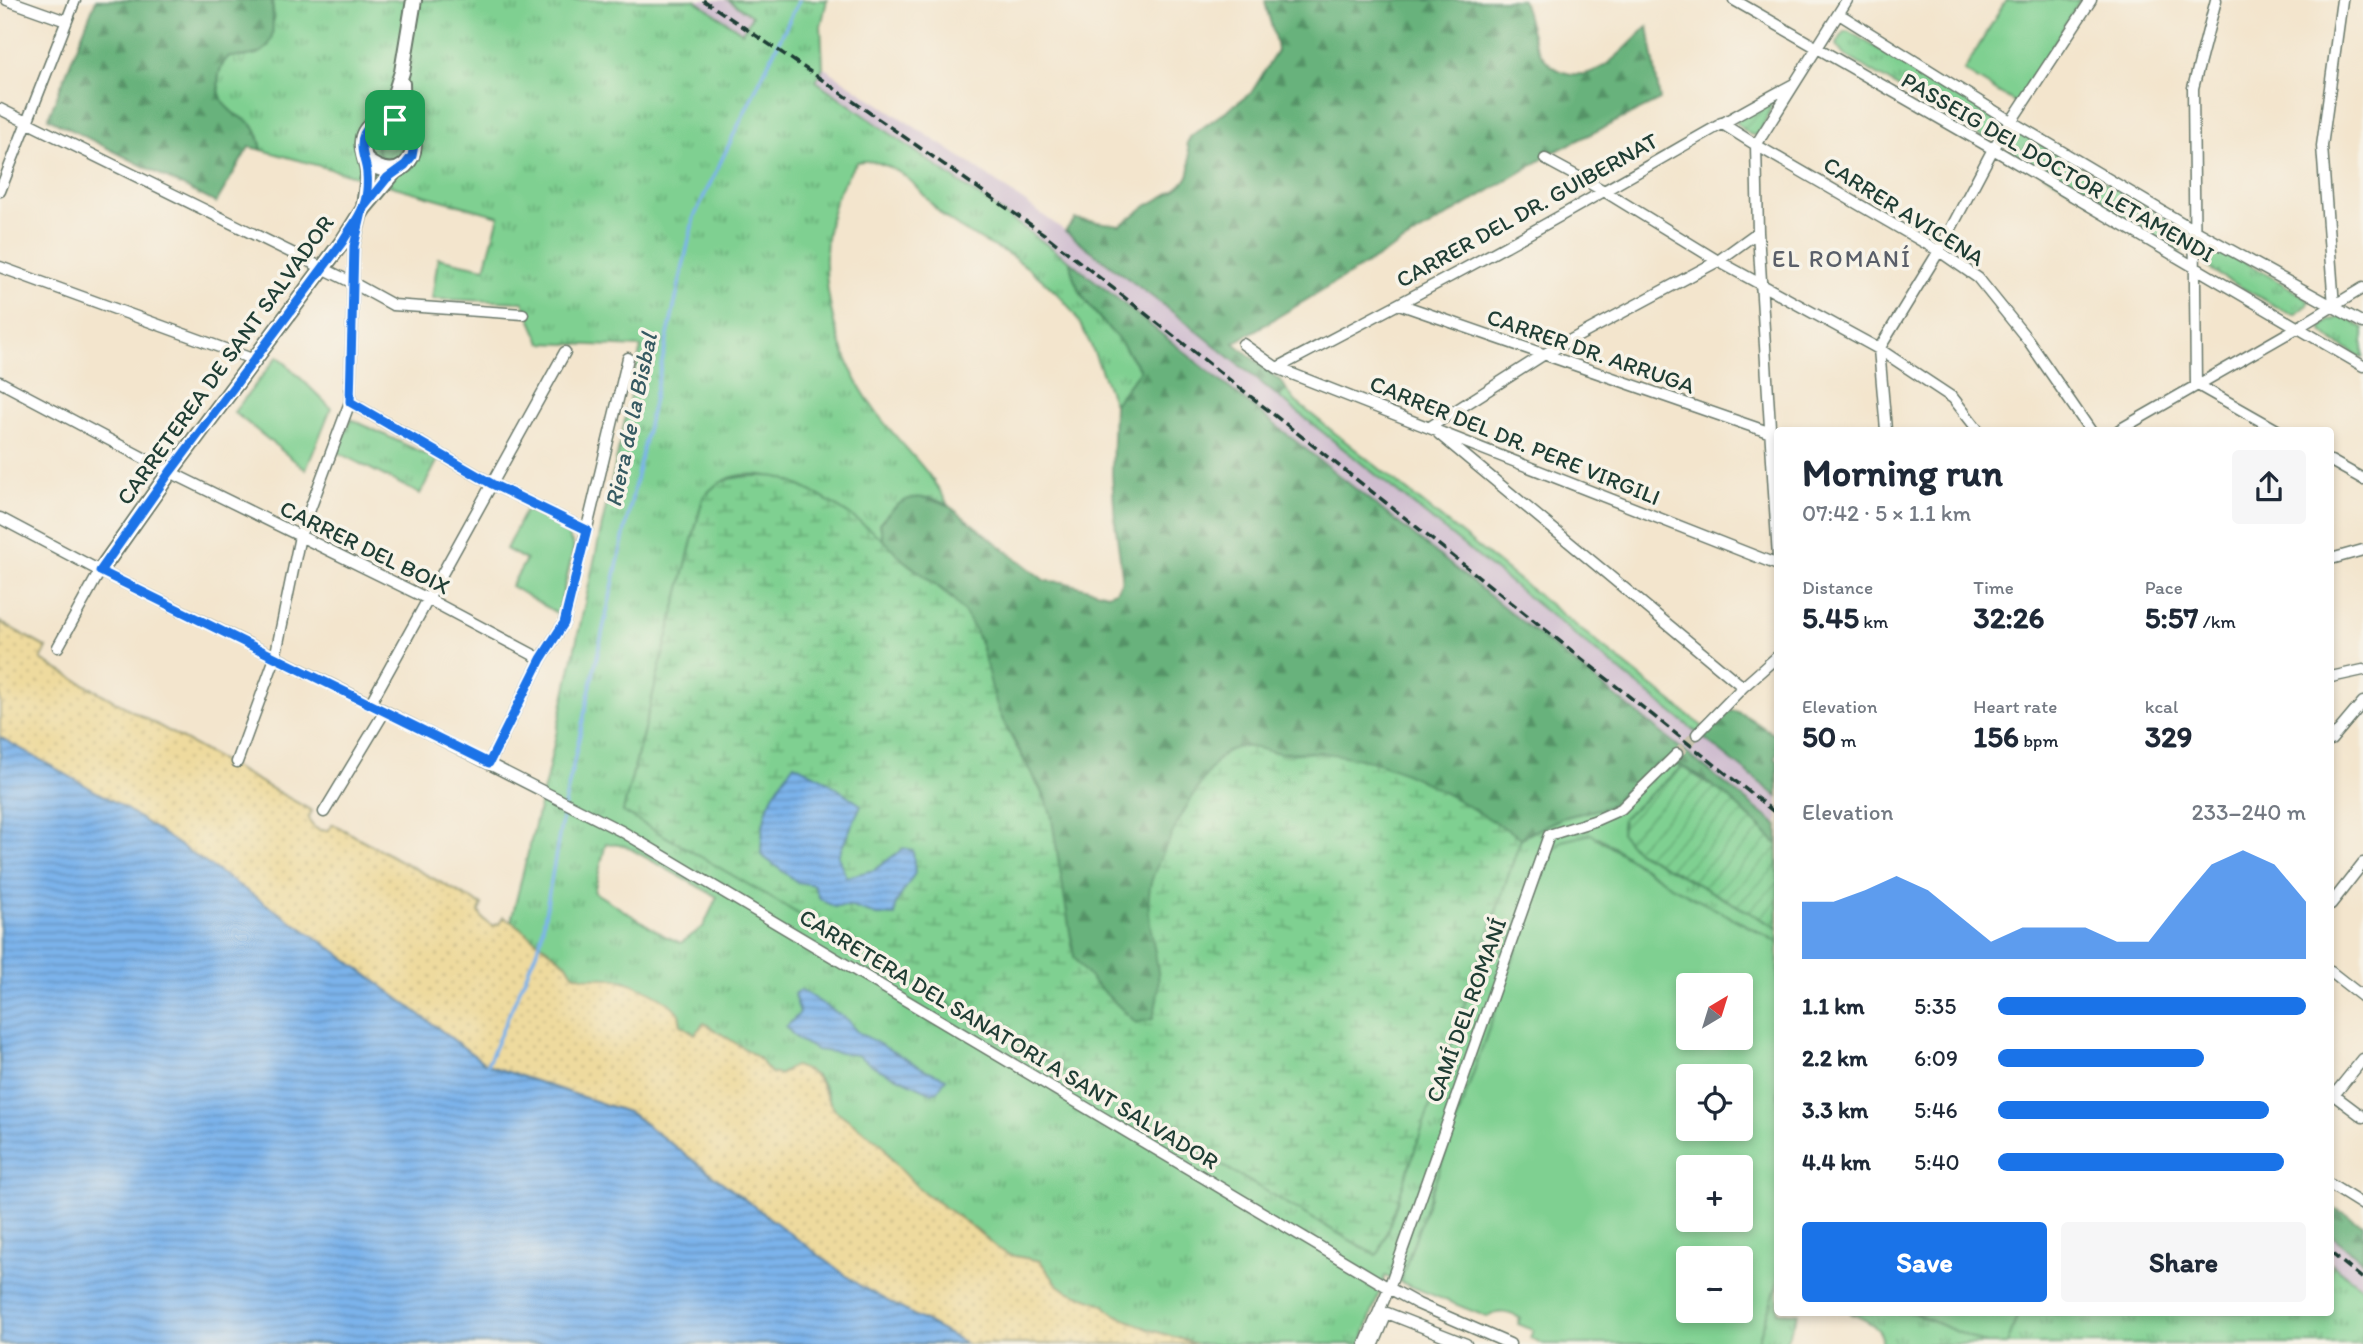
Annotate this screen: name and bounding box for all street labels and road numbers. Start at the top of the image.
street label: PASSEIG DEL DOCTOR LETAMENDI [1897,66,2219,268]
street label: CARRER DEL DR. GUIBERNAT [1391,126,1663,294]
street label: CARRER AVICENA [1818,150,1990,272]
street label: CARRETEREA DE SANT SALVADOR [110,209,340,510]
street label: CARRER DR. ARRUGA [1483,302,1699,400]
street label: CARRER DEL DR. PERE VIRGILI [1366,369,1664,511]
street label: CARRER DEL BOIX [275,494,455,600]
street label: CARRETERA DEL SANATORI A SANT SALVADOR [794,902,1224,1176]
street label: CAMÍ DEL ROMANÍ [1420,914,1512,1106]

